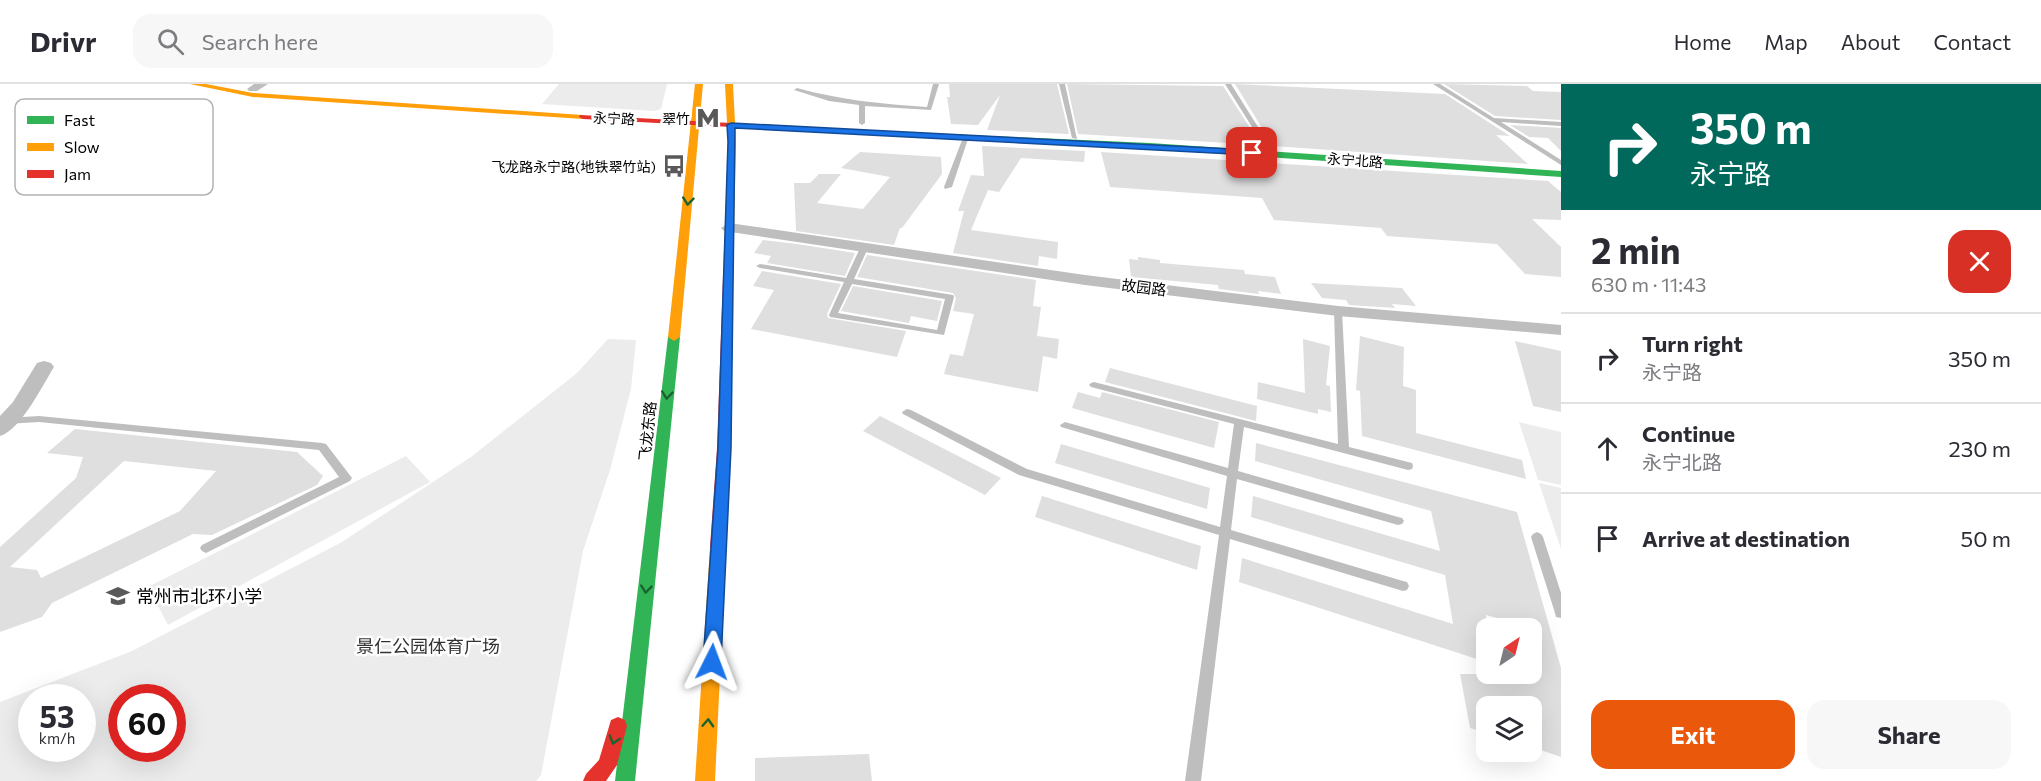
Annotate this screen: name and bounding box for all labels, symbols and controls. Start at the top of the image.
search box [133,14,553,68]
text: Drivr [30,24,97,58]
icon: search [154,25,187,58]
text: Search here [202,28,318,55]
text: Home [1674,29,1731,54]
text: Map [1764,29,1808,54]
text: About [1841,29,1900,54]
text: Contact [1933,29,2011,54]
legend [15,99,213,195]
text: 350 m [1690,101,1812,153]
metro station icon: 翠竹 [695,105,721,131]
street label: 永宁路 [593,108,635,128]
icon: right [1591,108,1669,186]
text: Fast [64,110,95,129]
place label: 翠竹 [662,110,690,127]
pin [1226,127,1277,178]
icon: arrive [1235,136,1268,169]
text: Slow [64,137,100,156]
street label: 永宁北路 [1326,150,1384,170]
bus stop icon: 飞龙路永宁路(地铁翠竹站) [661,153,687,179]
text: 永宁路 [1690,157,1771,190]
place label: 飞龙路永宁路(地铁翠竹站) [491,158,656,175]
text: Jam [64,164,91,183]
one-way arrow [683,196,695,205]
text: 2 min [1591,227,1681,271]
button: close [1948,230,2011,293]
text: 630 m · 11:43 [1591,272,1706,296]
street label: 故园路 [1121,275,1167,299]
text: Turn right [1642,330,1743,357]
icon: right [1591,342,1624,375]
text: 350 m [1948,345,2011,372]
text: 永宁路 [1642,360,1702,384]
one-way arrow [661,390,674,399]
street label: 飞龙东路 [635,400,659,462]
text: Continue [1642,420,1735,447]
icon: ahead [1591,432,1624,465]
text: 230 m [1948,435,2011,462]
text: 永宁北路 [1642,450,1722,474]
icon: arrive [1591,522,1624,555]
text: Arrive at destination [1642,525,1850,552]
text: 50 m [1961,525,2011,552]
school or university icon: 常州市北环小学 [105,583,131,609]
one-way arrow [640,584,653,593]
place label: 常州市北环小学 [136,585,262,607]
north arrow [1476,618,1542,684]
map controls [1476,618,1542,762]
position arrow [680,630,744,694]
park label: 景仁公园体育广场 [356,635,500,657]
speed limit sign: 60 [108,684,186,762]
button: layers [1476,696,1542,762]
text: 53 [40,697,74,734]
button: Exit [1591,700,1795,769]
button: Share [1807,700,2011,769]
one-way arrow [702,718,715,727]
text: km/h [39,729,75,747]
one-way arrow [609,735,621,745]

